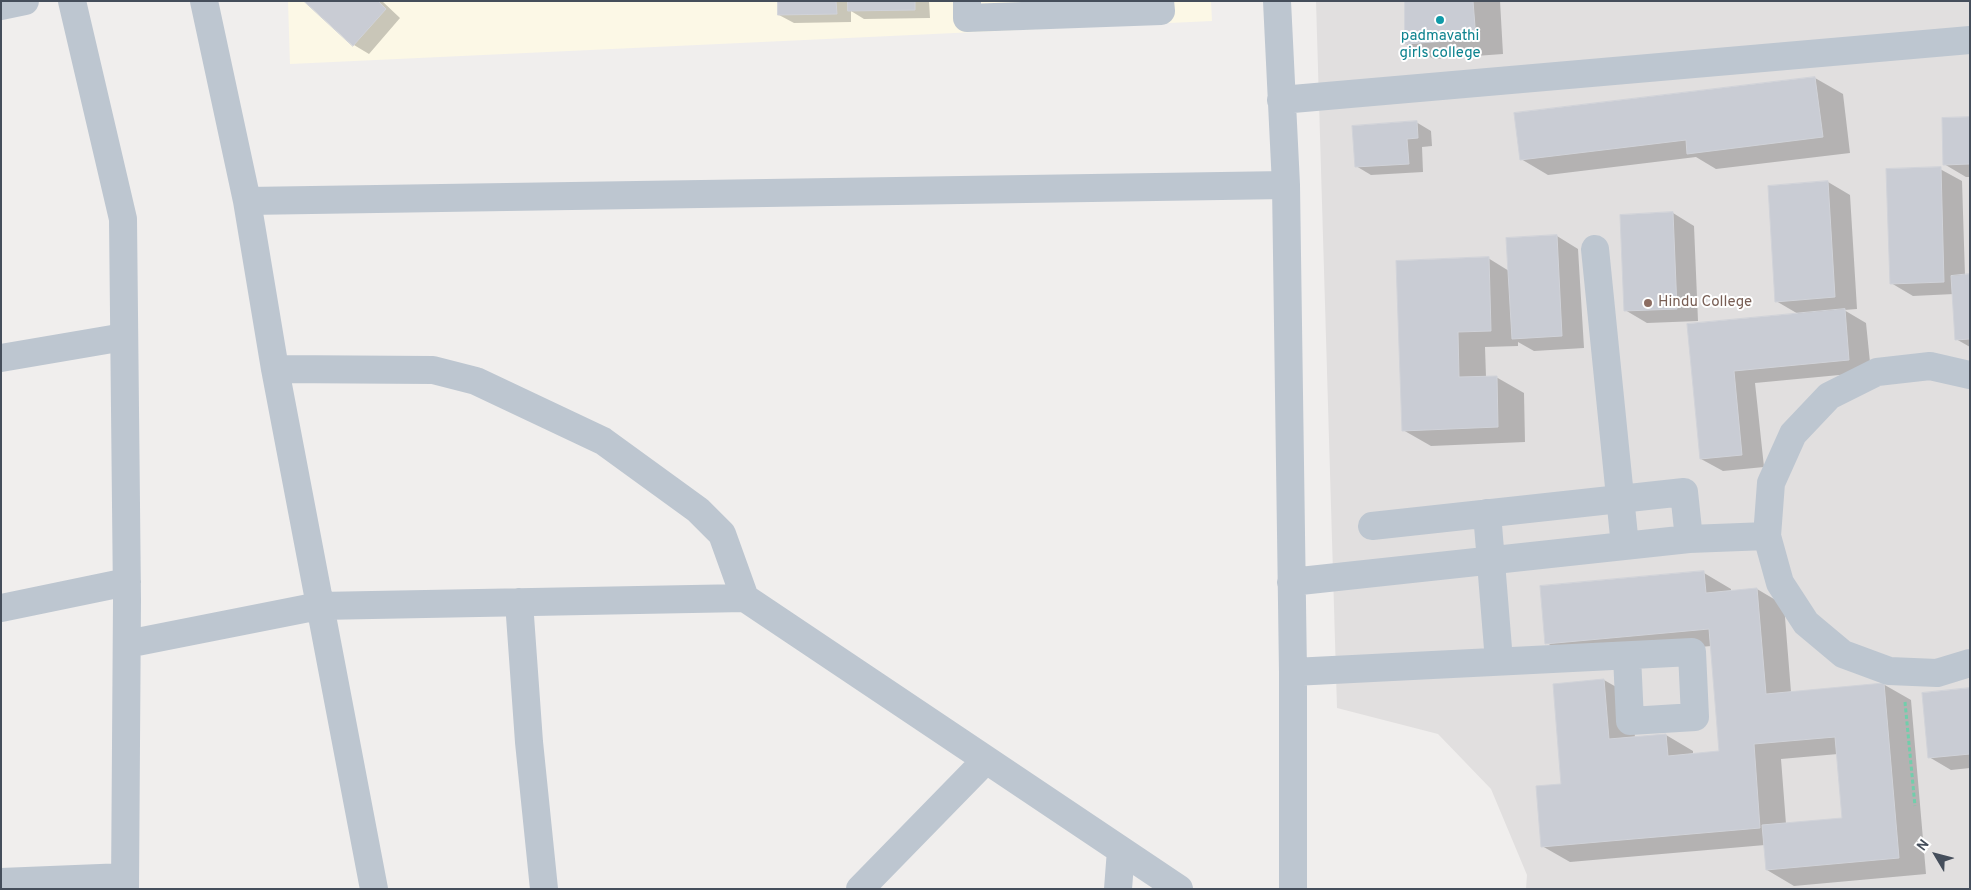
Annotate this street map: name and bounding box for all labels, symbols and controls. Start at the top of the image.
marker: padmavathi girls college [1434,14,1446,26]
place label: padmavathi girls college [1399,28,1481,63]
place label: Hindu College [1658,294,1752,312]
marker: Hindu College [1642,297,1654,309]
north arrow [1911,830,1961,880]
text: N [1914,837,1933,855]

